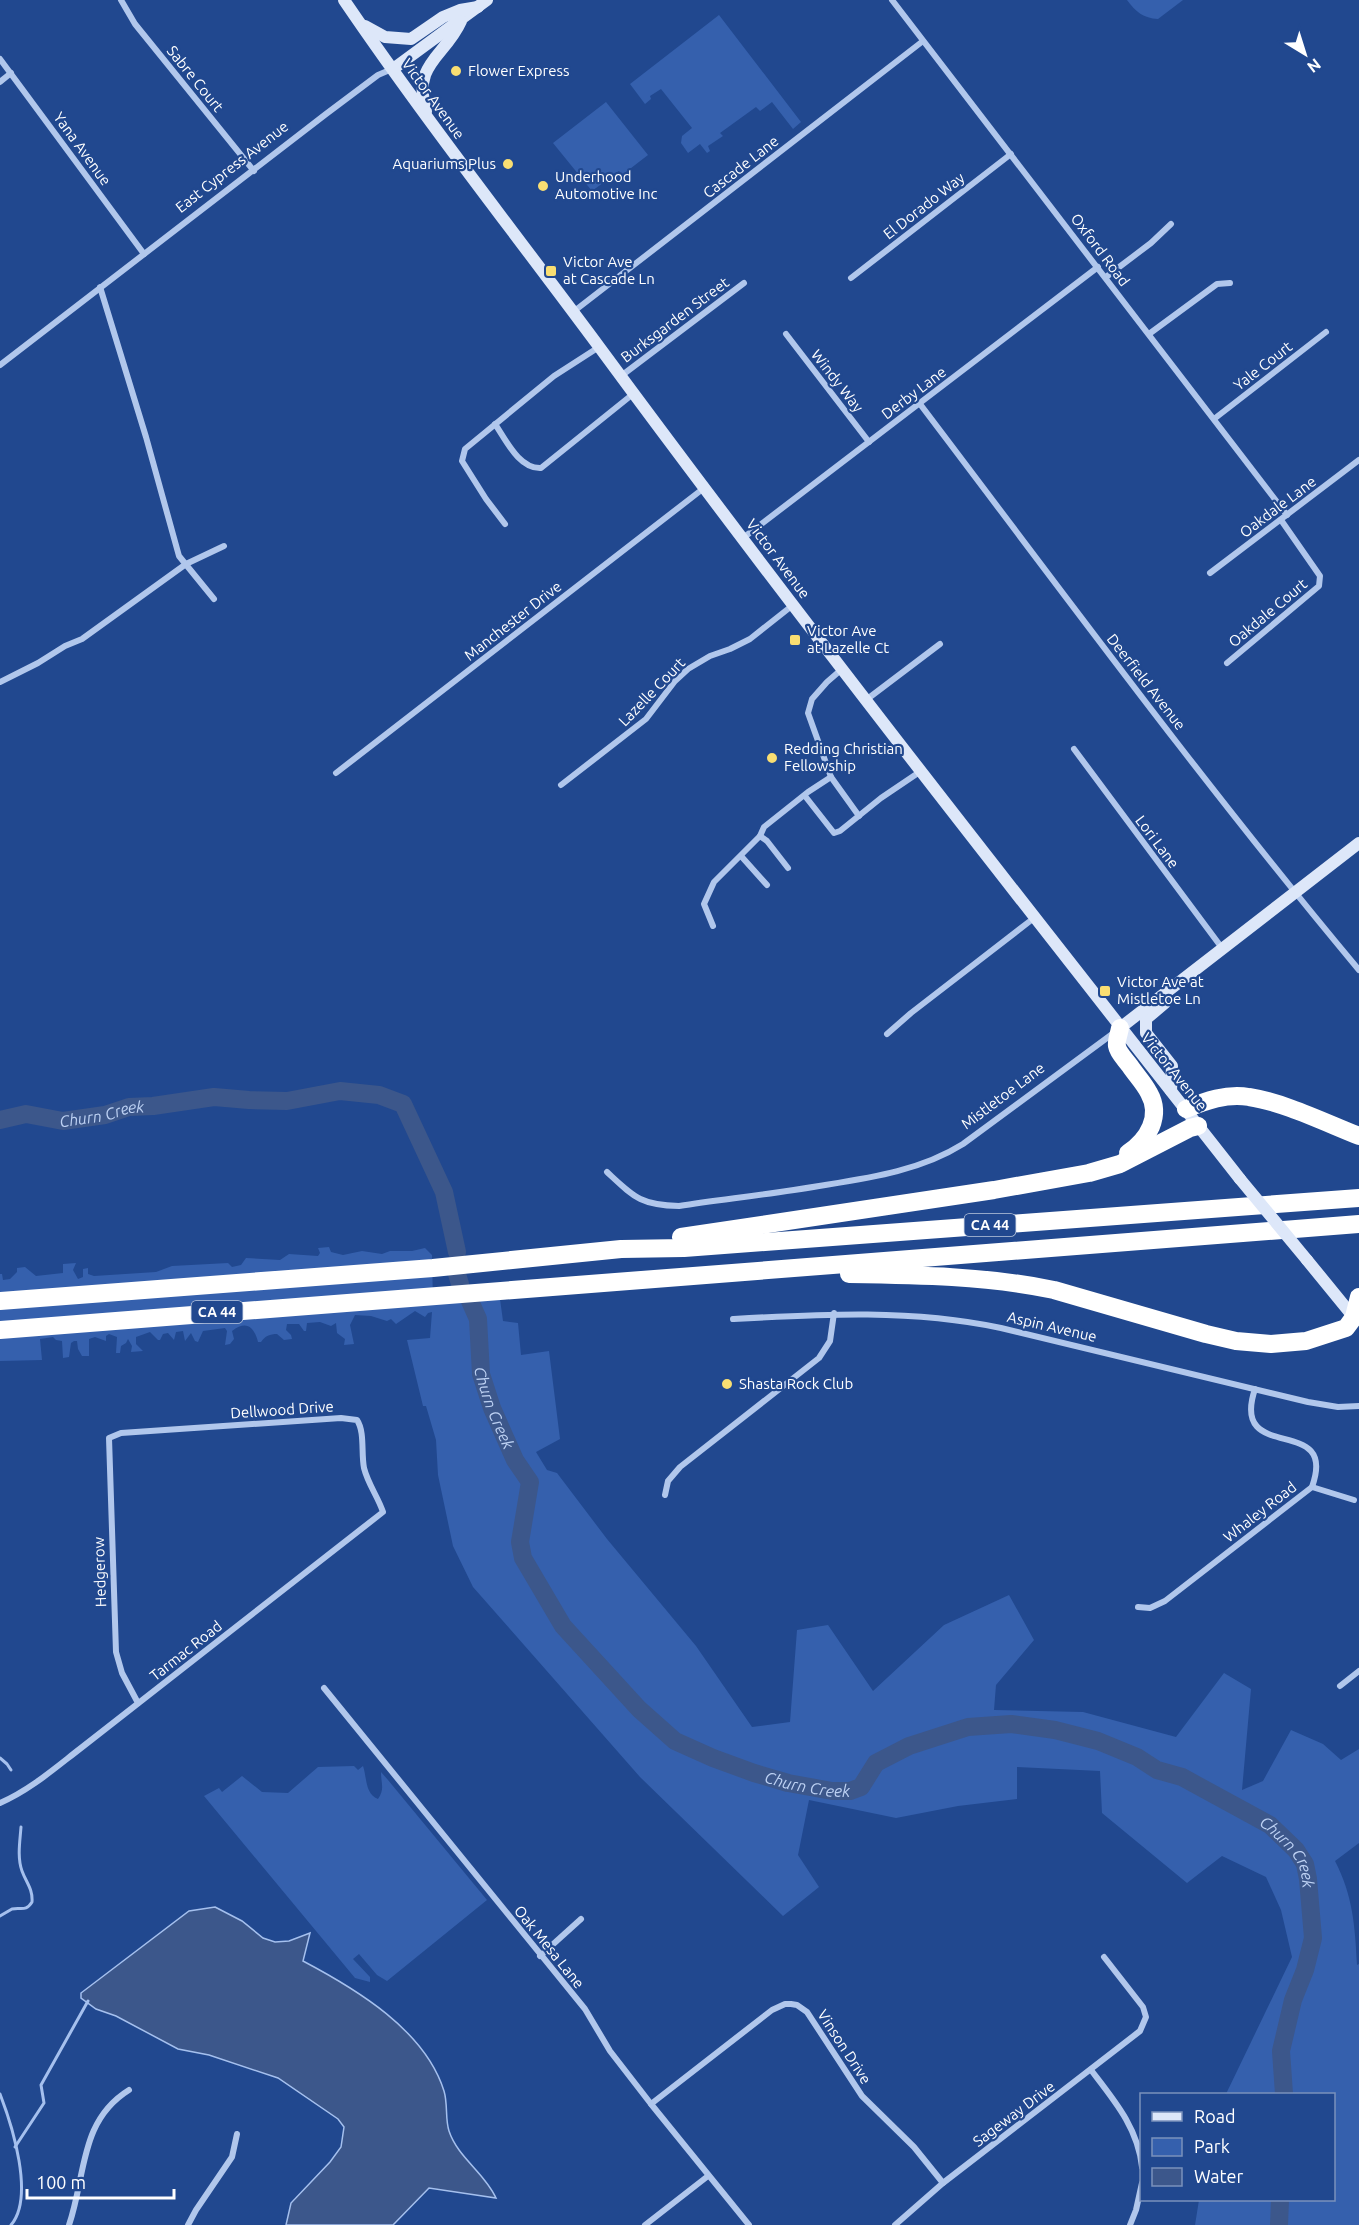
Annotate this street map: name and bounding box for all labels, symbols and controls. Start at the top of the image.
north arrow [1275,24,1335,84]
street label: Sabre Court [164,42,227,115]
street label: Victor Avenue [399,55,468,142]
text: N [1304,55,1324,77]
place label: Flower Express [468,62,570,79]
marker: Flower Express [449,64,463,78]
street label: Yana Avenue [50,109,115,189]
street label: East Cypress Avenue [172,117,291,216]
street label: Cascade Lane [700,132,782,201]
place label: Aquariums Plus [392,155,496,172]
marker: Aquariums Plus [501,157,515,171]
place label: Underhood Automotive Inc [555,168,658,202]
street label: El Dorado Way [880,169,968,242]
marker: Underhood Automotive Inc [536,179,550,193]
street label: Oxford Road [1068,210,1133,289]
place label: Victor Ave at Cascade Ln [563,253,655,287]
marker: Victor Ave at Cascade Ln [544,264,558,278]
street label: Burksgarden Street [617,273,732,366]
street label: Yale Court [1230,337,1295,394]
street label: Windy Way [808,346,867,415]
street label: Derby Lane [878,363,949,422]
street label: Oakdale Lane [1236,472,1319,541]
street label: Victor Avenue [743,516,814,602]
street label: Oakdale Court [1225,575,1310,650]
street label: Manchester Drive [461,577,565,664]
place label: Victor Ave at Lazelle Ct [807,622,889,656]
street label: Deerfield Avenue [1104,630,1189,733]
marker: Victor Ave at Lazelle Ct [788,633,802,647]
street label: Lazelle Court [615,654,688,729]
place label: Redding Christian Fellowship [784,740,903,774]
marker: Redding Christian Fellowship [765,751,779,765]
street label: Lori Lane [1132,812,1183,871]
place label: Victor Ave at Mistletoe Ln [1117,973,1204,1007]
marker: Victor Ave at Mistletoe Ln [1098,984,1112,998]
street label: Victor Avenue [1138,1029,1211,1114]
street label: Mistletoe Lane [958,1059,1048,1132]
water label: Churn Creek [58,1097,145,1130]
road number: CA 44 [964,1214,1016,1236]
road number: CA 44 [192,1301,242,1323]
street label: Aspin Avenue [1006,1308,1099,1345]
water label: Churn Creek [472,1366,518,1452]
place label: Shasta Rock Club [739,1375,853,1392]
marker: Shasta Rock Club [720,1377,734,1391]
street label: Dellwood Drive [230,1397,334,1422]
street label: Whaley Road [1220,1478,1299,1545]
street label: Hedgerow [90,1536,109,1608]
street label: Tarmac Road [146,1617,225,1684]
water label: Churn Creek [763,1768,851,1800]
water label: Churn Creek [1257,1812,1318,1890]
street label: Oak Mesa Lane [511,1902,588,1991]
street label: Vinson Drive [814,2006,875,2087]
street label: Sageway Drive [969,2077,1058,2150]
legend [1140,2093,1335,2201]
text: Road [1194,2106,1236,2126]
text: Park [1194,2136,1230,2156]
scale bar [27,2162,174,2200]
text: Water [1194,2166,1244,2186]
text: 100 m [36,2172,86,2192]

